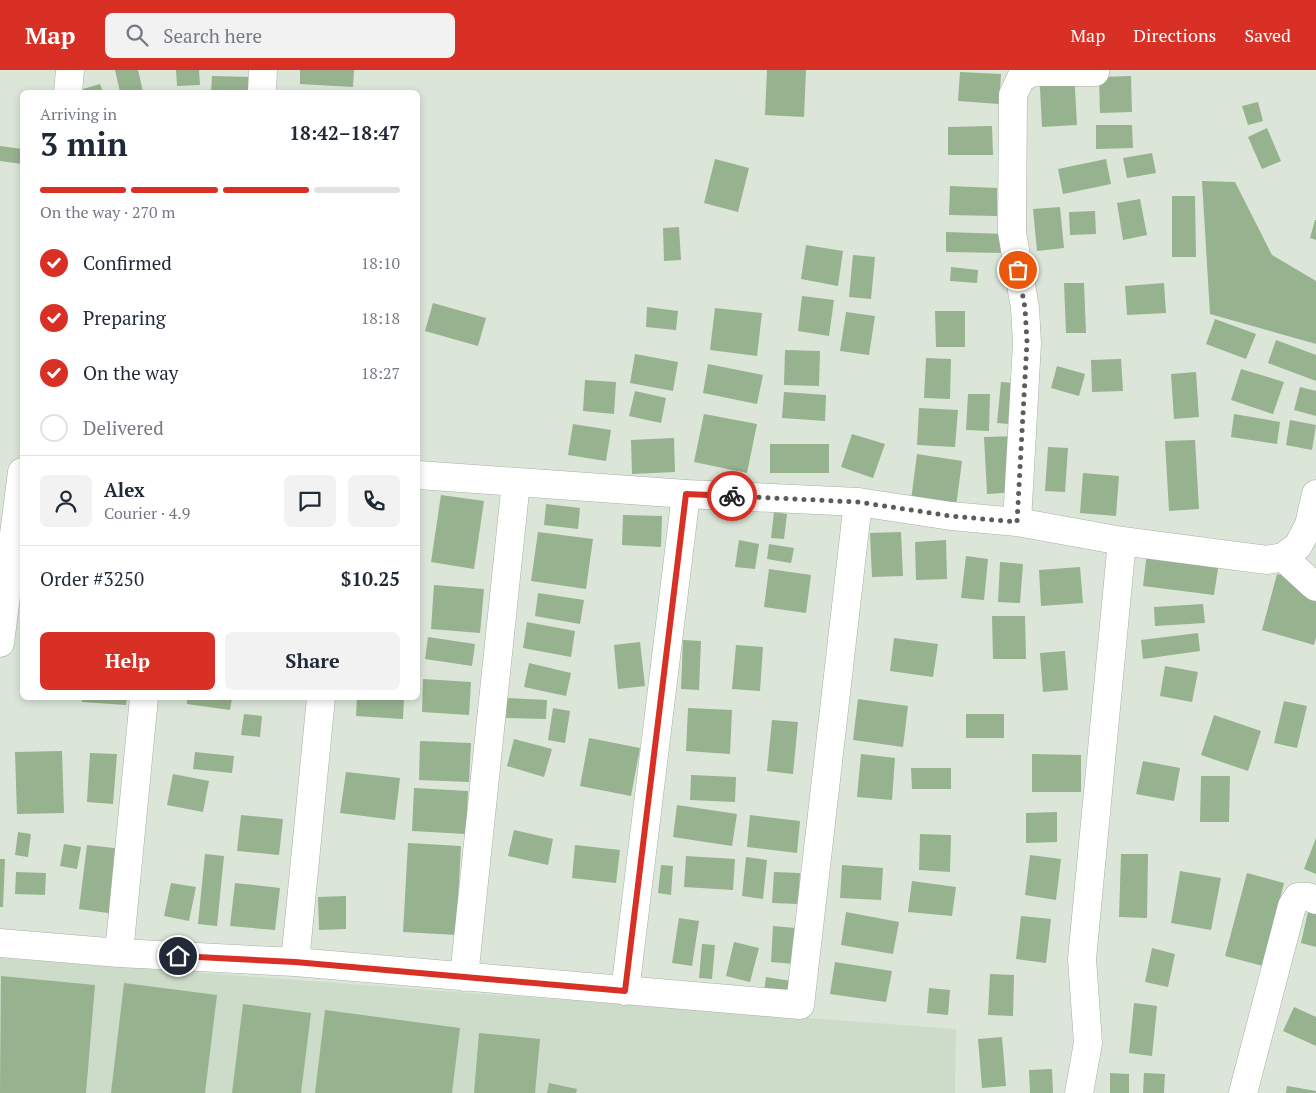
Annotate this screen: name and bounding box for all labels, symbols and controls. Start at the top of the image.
search box [105,13,455,58]
text: Map [25,19,75,51]
icon: search [123,21,151,49]
text: Search here [163,23,262,48]
text: Map [1070,23,1105,47]
text: Directions [1133,23,1216,47]
text: Saved [1244,23,1291,47]
text: Arriving in [40,103,117,125]
text: 18:42–18:47 [289,120,400,145]
text: 3 min [40,123,128,165]
text: On the way · 270 m [40,201,175,223]
icon: check [40,249,68,277]
pin [997,249,1039,291]
text: Confirmed [83,250,172,275]
text: 18:10 [361,252,400,274]
icon: bag [1004,256,1032,284]
icon: check [40,304,68,332]
text: Preparing [83,305,166,330]
text: 18:18 [361,307,400,329]
icon: check [40,359,68,387]
text: On the way [83,360,178,385]
text: 18:27 [361,362,400,384]
text: Delivered [83,415,164,440]
courier [707,471,757,521]
button: person [40,475,92,527]
button: chat [284,475,336,527]
button: phone [348,475,400,527]
text: Alex [104,477,145,502]
icon: bike [718,482,746,510]
text: Courier · 4.9 [104,502,190,524]
text: Order #3250 [40,566,144,591]
text: $10.25 [341,566,400,591]
button: Help [40,632,215,690]
button: Share [225,632,400,690]
pin [157,935,199,977]
icon: home [164,942,192,970]

